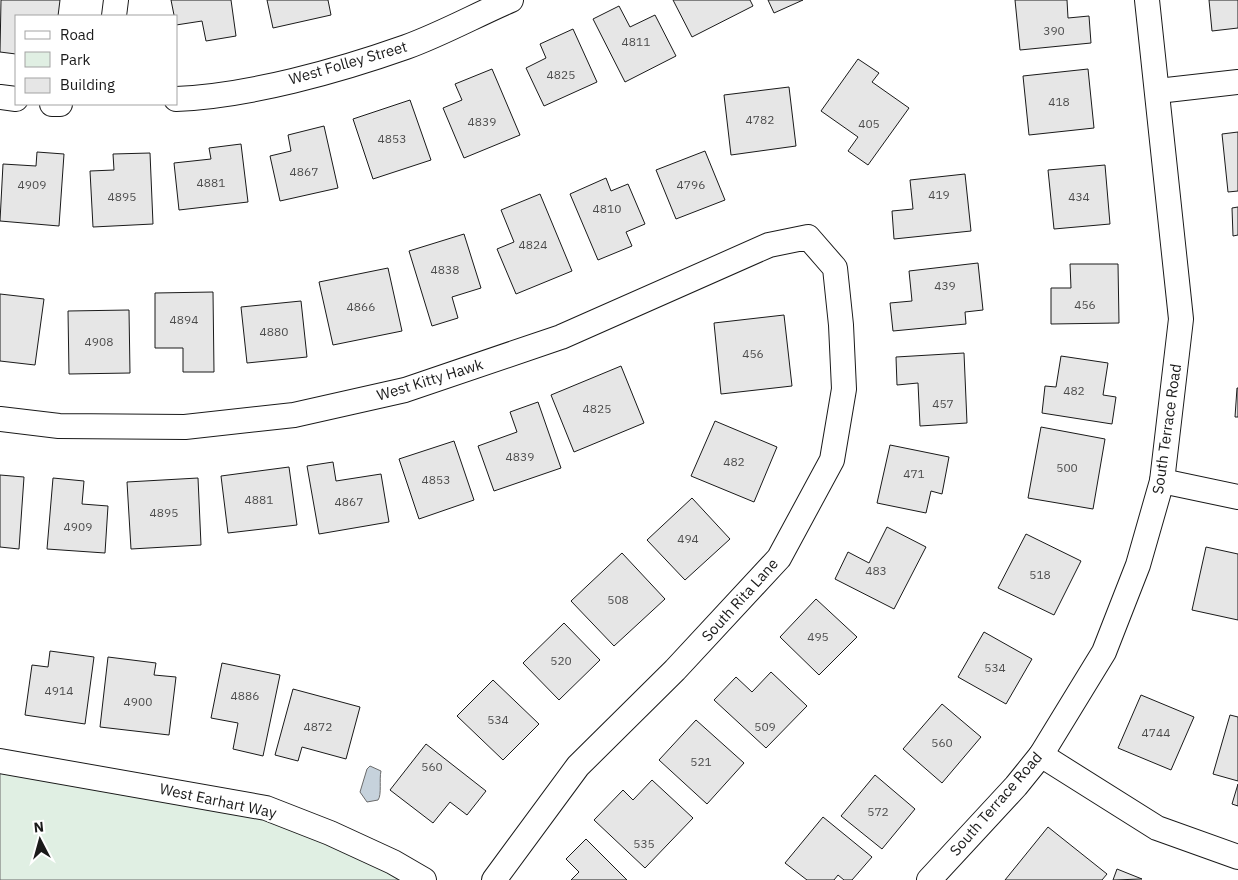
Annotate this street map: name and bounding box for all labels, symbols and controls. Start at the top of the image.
legend [15,15,178,105]
house number: 390 [1043,23,1065,38]
text: Road [60,25,95,44]
house number: 4811 [622,34,650,49]
street label: West Folley Street [287,37,409,88]
text: Park [60,50,90,69]
house number: 4825 [547,67,575,82]
text: Building [60,75,115,94]
house number: 418 [1048,94,1070,109]
house number: 4782 [746,112,774,127]
house number: 4839 [468,114,496,129]
house number: 405 [858,116,880,131]
house number: 4853 [378,131,406,146]
house number: 4867 [290,164,318,179]
house number: 4881 [197,175,225,190]
house number: 4909 [18,177,46,192]
house number: 4796 [677,177,705,192]
house number: 419 [928,187,950,202]
house number: 4895 [108,189,136,204]
house number: 434 [1068,189,1090,204]
house number: 4810 [593,201,621,216]
house number: 4824 [519,237,547,252]
house number: 4838 [431,262,459,277]
house number: 439 [934,278,956,293]
house number: 456 [1074,297,1096,312]
house number: 4866 [347,299,375,314]
house number: 4894 [170,312,198,327]
house number: 4880 [260,324,288,339]
house number: 4908 [85,334,113,349]
house number: 456 [742,346,764,361]
street label: West Kitty Hawk [374,354,485,405]
street label: South Terrace Road [1148,363,1185,495]
house number: 482 [1063,383,1085,398]
house number: 457 [932,396,954,411]
house number: 4825 [583,401,611,416]
house number: 4839 [506,449,534,464]
house number: 482 [723,454,745,469]
house number: 500 [1056,460,1078,475]
house number: 471 [903,466,925,481]
house number: 4853 [422,472,450,487]
house number: 4881 [245,492,273,507]
house number: 4867 [335,494,363,509]
house number: 4895 [150,505,178,520]
house number: 4909 [64,519,92,534]
house number: 494 [677,531,699,546]
street label: South Rita Lane [697,554,782,645]
house number: 483 [865,563,887,578]
house number: 518 [1029,567,1051,582]
house number: 508 [607,592,629,607]
house number: 495 [807,629,829,644]
house number: 520 [550,653,572,668]
house number: 534 [984,660,1006,675]
house number: 4914 [45,683,73,698]
house number: 4886 [231,688,259,703]
house number: 4900 [124,694,152,709]
house number: 534 [487,712,509,727]
house number: 4872 [304,719,332,734]
house number: 509 [754,719,776,734]
house number: 4744 [1142,725,1170,740]
house number: 560 [931,735,953,750]
street label: South Terrace Road [945,748,1046,860]
house number: 521 [690,754,712,769]
house number: 560 [421,759,443,774]
street label: West Earhart Way [158,779,279,822]
house number: 572 [867,804,889,819]
north arrow [15,815,65,865]
text: N [33,818,45,837]
house number: 535 [633,836,655,851]

